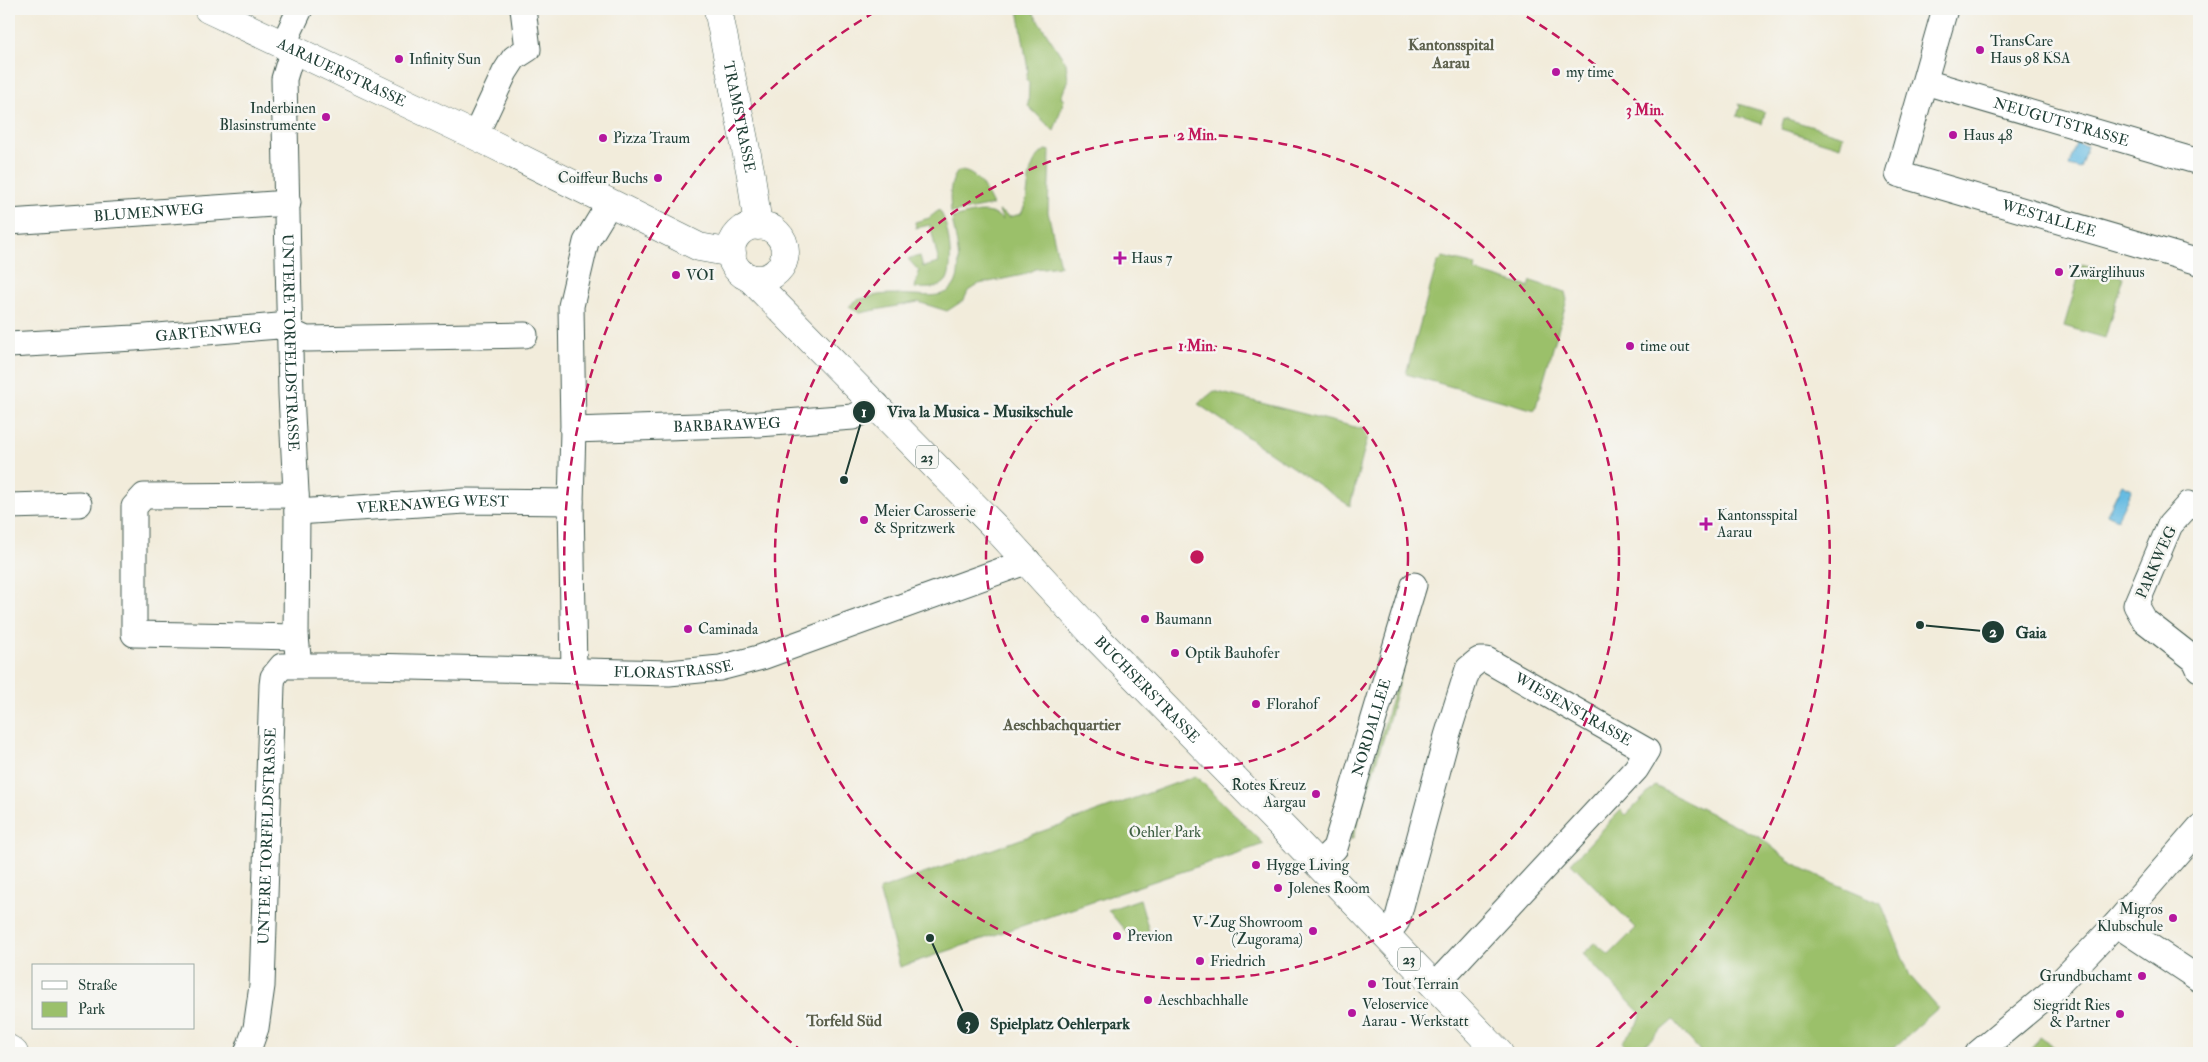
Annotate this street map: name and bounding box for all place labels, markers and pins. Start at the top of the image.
place label: TransCare Haus 98 KSA [1990,32,2071,68]
marker: TransCare Haus 98 KSA [1974,44,1986,56]
place label: Infinity Sun [409,50,481,69]
marker: Infinity Sun [393,53,405,65]
place label: my time [1566,63,1614,82]
marker: my time [1550,66,1562,78]
place label: Inderbinen Blasinstrumente [219,99,316,135]
marker: Inderbinen Blasinstrumente [320,111,332,123]
place label: Haus 48 [1963,126,2013,145]
place label: Pizza Traum [613,129,691,148]
marker: Haus 48 [1947,129,1959,141]
marker: Pizza Traum [597,132,609,144]
place label: Coiffeur Buchs [558,169,648,188]
marker: Coiffeur Buchs [652,172,664,184]
place label: Haus 7 [1131,249,1173,268]
marker: Haus 7 [1113,251,1127,265]
place label: Zwärglihuus [2069,263,2145,282]
place label: VOI [686,266,714,285]
marker: Zwärglihuus [2053,266,2065,278]
marker: VOI [670,269,682,281]
place label: time out [1640,337,1690,356]
marker: time out [1624,340,1636,352]
callout: Viva la Musica - Musikschule [852,396,1083,427]
place label: Meier Carosserie & Spritzwerk [874,502,976,539]
place label: Kantonsspital Aarau [1716,506,1798,542]
marker: Meier Carosserie & Spritzwerk [858,514,870,526]
marker: Kantonsspital Aarau [1699,517,1713,531]
centre of rings [1188,548,1206,566]
place label: Baumann [1155,610,1212,629]
marker: Baumann [1139,613,1151,625]
callout: Gaia [1981,617,2057,648]
place label: Caminada [698,620,759,639]
marker: Caminada [682,623,694,635]
place label: Optik Bauhofer [1185,644,1280,664]
marker: Optik Bauhofer [1169,647,1181,659]
place label: Florahof [1266,695,1320,714]
marker: Florahof [1250,698,1262,710]
place label: Rotes Kreuz Aargau [1231,776,1306,812]
marker: Rotes Kreuz Aargau [1310,788,1322,800]
place label: Hygge Living [1266,856,1350,875]
marker: Hygge Living [1250,859,1262,871]
place label: Jolenes Room [1287,879,1370,899]
marker: Jolenes Room [1272,882,1284,894]
place label: Migros Klubschule [2097,900,2163,936]
marker: Migros Klubschule [2167,912,2179,924]
place label: V-Zug Showroom (Zugorama) [1192,913,1303,949]
marker: V-Zug Showroom (Zugorama) [1307,925,1319,937]
place label: Previon [1127,927,1173,946]
marker: Previon [1111,930,1123,942]
place label: Friedrich [1210,952,1266,971]
marker: Friedrich [1194,955,1206,967]
place label: Grundbuchamt [2039,967,2132,986]
marker: Grundbuchamt [2136,970,2148,982]
place label: Tout Terrain [1382,975,1459,994]
marker: Tout Terrain [1366,978,1378,990]
place label: Aeschbachhalle [1157,991,1248,1010]
marker: Aeschbachhalle [1142,994,1154,1006]
place label: Veloservice Aarau - Werkstatt [1361,995,1469,1031]
place label: Siegridt Ries & Partner [2033,996,2110,1032]
marker: Veloservice Aarau - Werkstatt [1346,1007,1358,1019]
callout: Spielplatz Oehlerpark [955,1008,1140,1039]
marker: Siegridt Ries & Partner [2114,1008,2126,1020]

